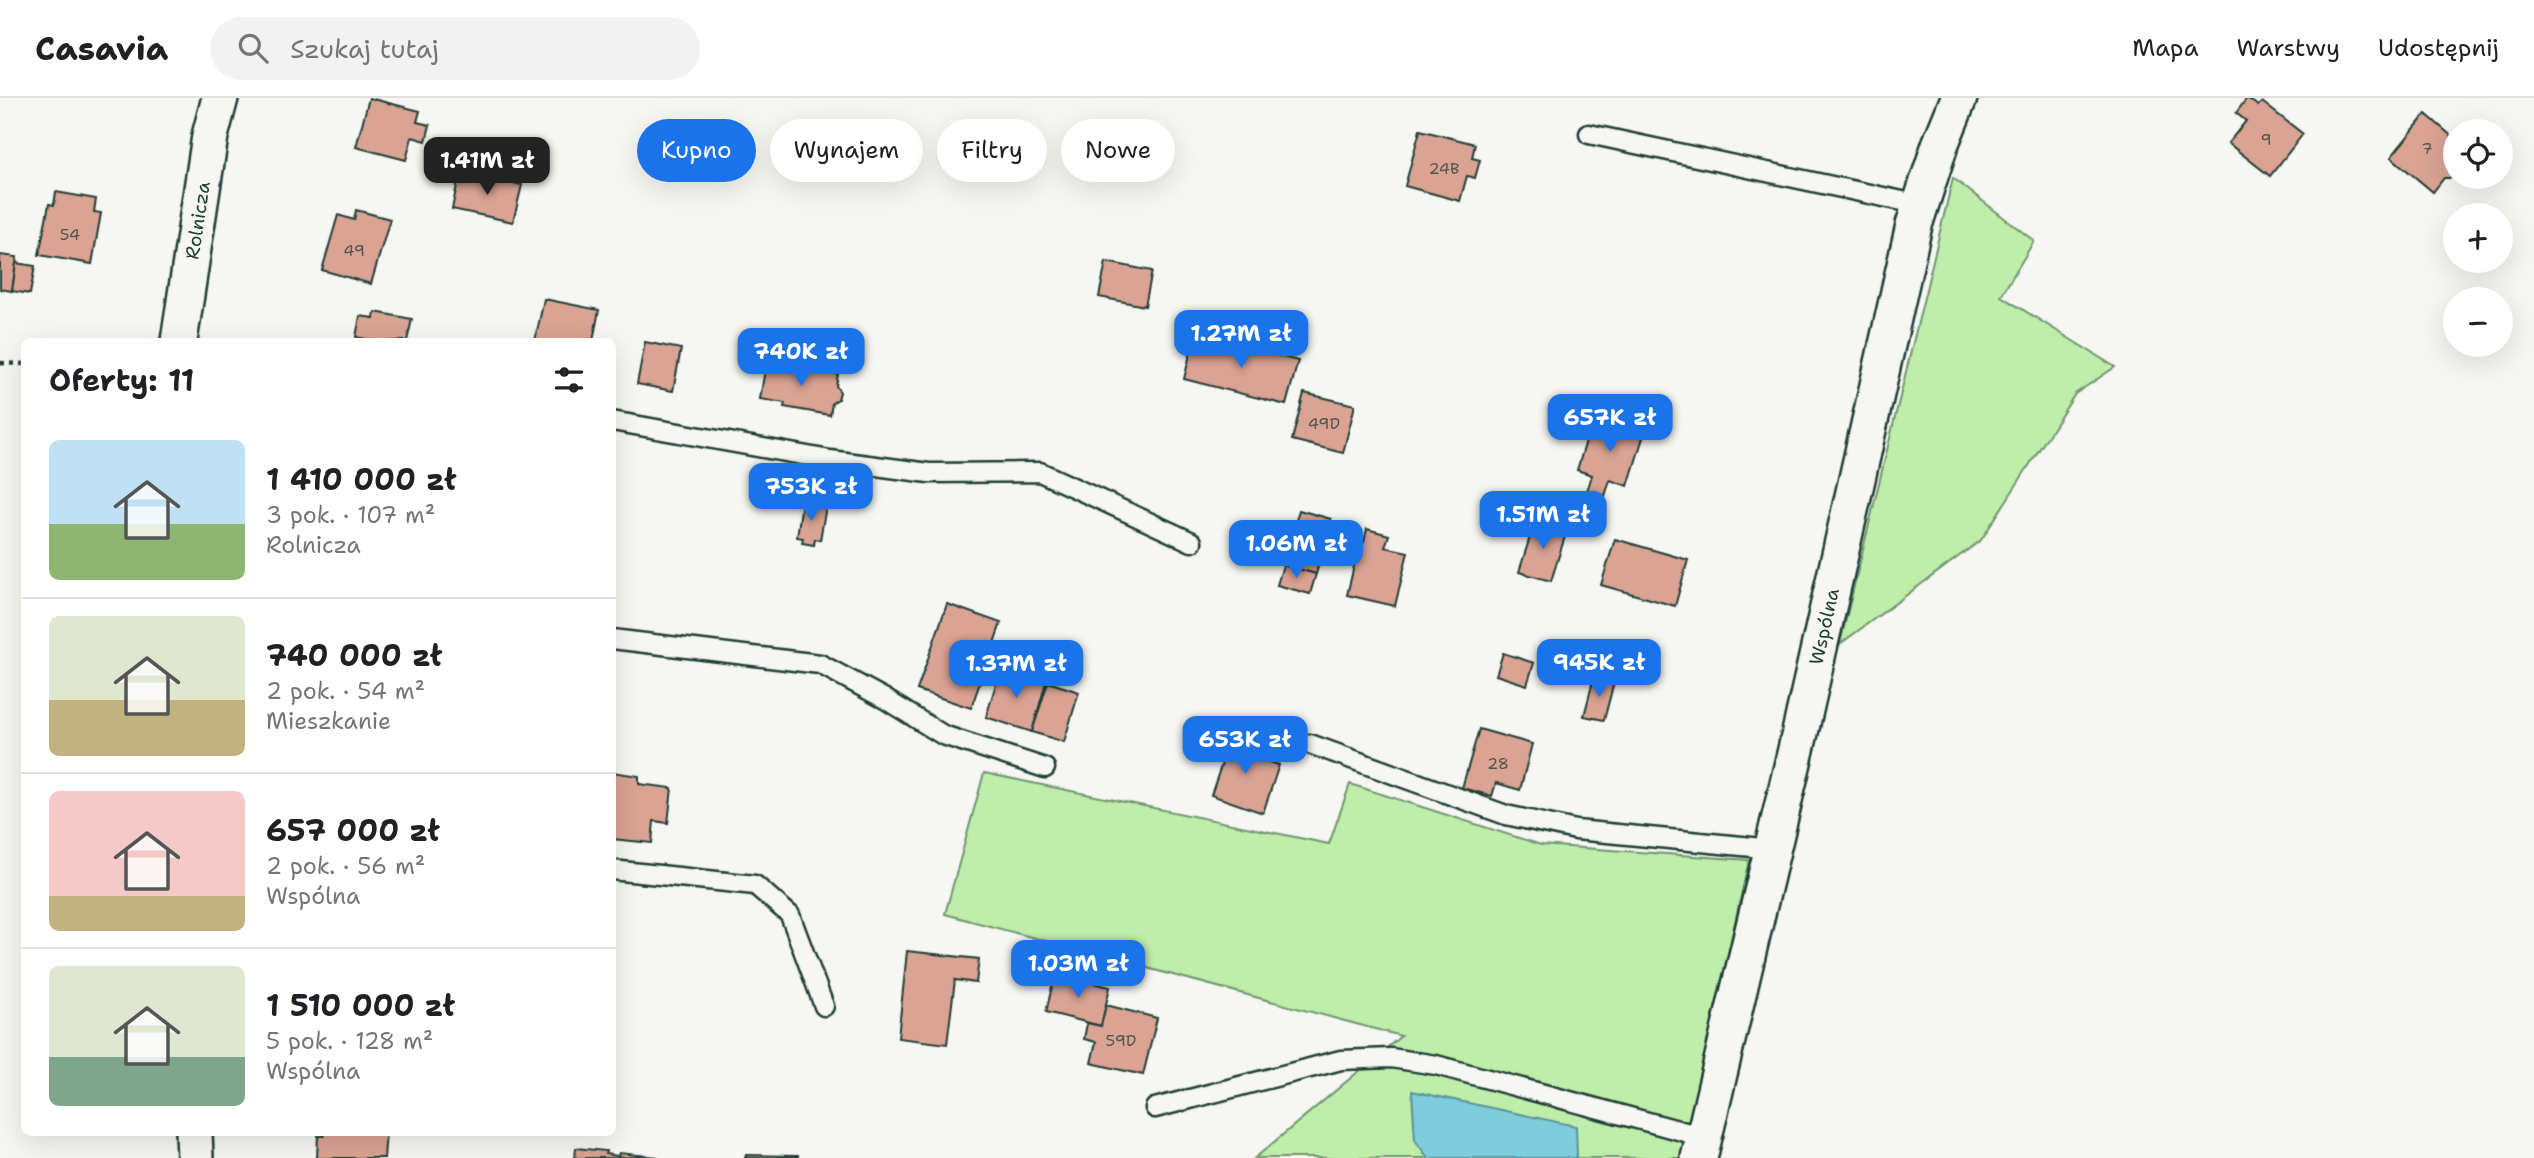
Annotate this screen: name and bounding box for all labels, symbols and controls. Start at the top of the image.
search box [210,17,700,80]
text: Casavia [35,26,168,71]
icon: search [234,29,272,67]
text: Szukaj tutaj [290,31,439,66]
text: Mapa [2132,32,2199,64]
text: Warstwy [2237,32,2340,64]
text: Udostępnij [2378,32,2499,64]
chip: Kupno [637,119,756,182]
chip: Wynajem [770,119,923,182]
chip: Filtry [937,119,1047,182]
chip: Nowe [1061,119,1175,182]
map controls [2443,119,2513,357]
button: locate [2443,119,2513,189]
house number: 9 [2260,129,2272,150]
pin: 1.41M zł [415,138,559,197]
house number: 7 [2421,138,2433,159]
text: 1.41M zł [440,145,534,175]
house number: 24B [1429,158,1459,179]
street label: Rolnicza [180,180,216,261]
button: + [2443,203,2513,273]
house number: 54 [60,224,80,245]
house number: 49 [343,240,365,261]
button: − [2443,287,2513,357]
pin: 1.27M zł [1169,310,1313,370]
text: 1.27M zł [1190,318,1292,348]
pin: 740K zł [736,328,866,388]
text: 740K zł [754,336,848,366]
text: Oferty: 11 [49,360,194,401]
icon: filters [550,361,588,399]
pin: 657K zł [1545,394,1675,454]
text: 657K zł [1564,402,1656,432]
house number: 49D [1308,413,1340,434]
text: 1 410 000 zł [266,459,457,500]
pin: 753K zł [746,464,876,523]
icon: home [105,468,189,552]
text: 753K zł [765,471,857,501]
pin: 1.51M zł [1471,491,1615,551]
text: 1.51M zł [1496,499,1590,529]
text: 3 pok. · 107 m² [266,500,435,530]
pin: 1.06M zł [1224,520,1368,580]
text: 1.06M zł [1245,528,1347,558]
text: Rolnicza [266,530,361,560]
street label: Wspólna [1804,586,1845,667]
text: 740 000 zł [266,635,442,676]
pin: 1.37M zł [944,640,1088,700]
pin: 945K zł [1534,640,1664,699]
icon: home [105,644,189,728]
text: 945K zł [1553,647,1645,677]
text: 1.37M zł [965,648,1067,678]
text: 2 pok. · 54 m² [266,676,425,706]
text: Mieszkanie [266,706,391,736]
pin: 653K zł [1180,716,1310,776]
text: 653K zł [1199,724,1291,754]
house number: 28 [1487,753,1509,774]
text: 657 000 zł [266,810,440,851]
icon: home [105,819,189,903]
text: 2 pok. · 56 m² [266,851,425,881]
text: Wspólna [266,881,360,911]
pin: 1.03M zł [1006,940,1150,1000]
text: 1.03M zł [1027,948,1129,978]
text: 1 510 000 zł [266,985,455,1026]
icon: home [105,994,189,1078]
text: 5 pok. · 128 m² [266,1026,433,1056]
house number: 59D [1106,1030,1136,1051]
text: Wspólna [266,1056,360,1086]

